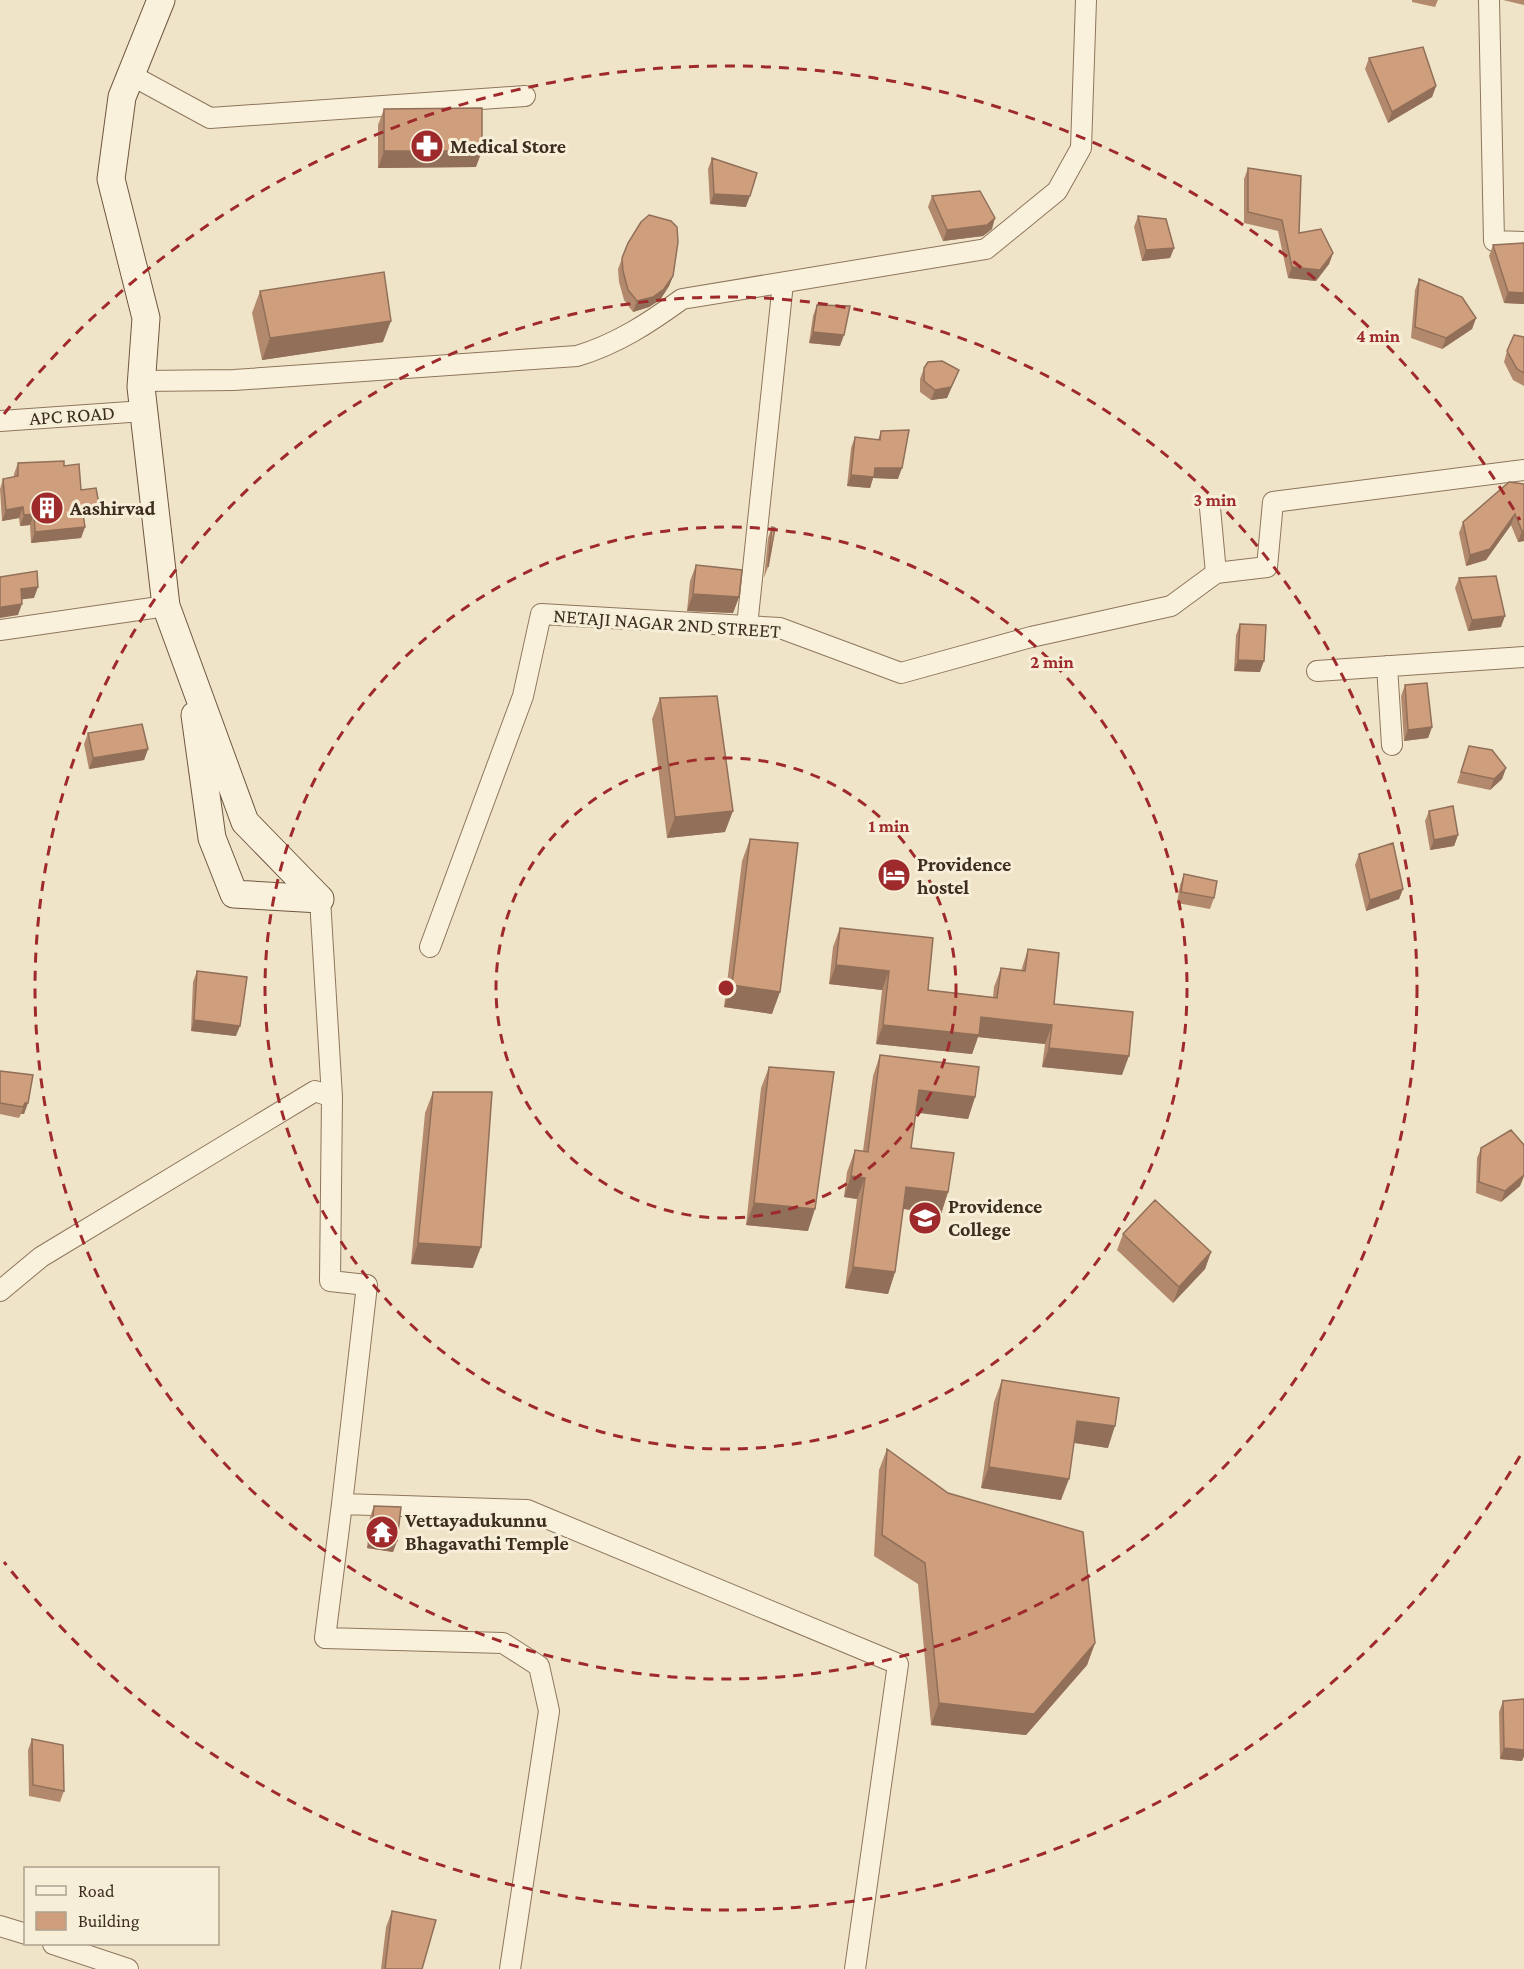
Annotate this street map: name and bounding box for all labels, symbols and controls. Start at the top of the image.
pharmacy icon: Medical Store [409,128,445,164]
place label: Medical Store [450,135,566,157]
text: 4 min [1356,326,1401,346]
street label: APC ROAD [28,401,116,429]
building icon: Aashirvad [29,490,65,526]
text: 3 min [1193,490,1237,510]
place label: Aashirvad [69,497,155,519]
street label: NETAJI NAGAR 2ND STREET [552,604,782,643]
text: 2 min [1030,652,1074,672]
text: 1 min [869,816,910,836]
place label: Providence hostel [917,853,1011,898]
hotel icon: Providence hostel [876,857,912,893]
centre of rings [716,978,736,998]
place label: Providence College [948,1195,1042,1240]
school or university icon: Providence College [907,1200,943,1236]
place label: Vettayadukunnu Bhagavathi Temple [404,1509,569,1554]
temple icon: Vettayadukunnu Bhagavathi Temple [364,1514,400,1550]
legend [24,1867,219,1945]
text: Road [78,1881,115,1901]
text: Building [78,1911,140,1931]

